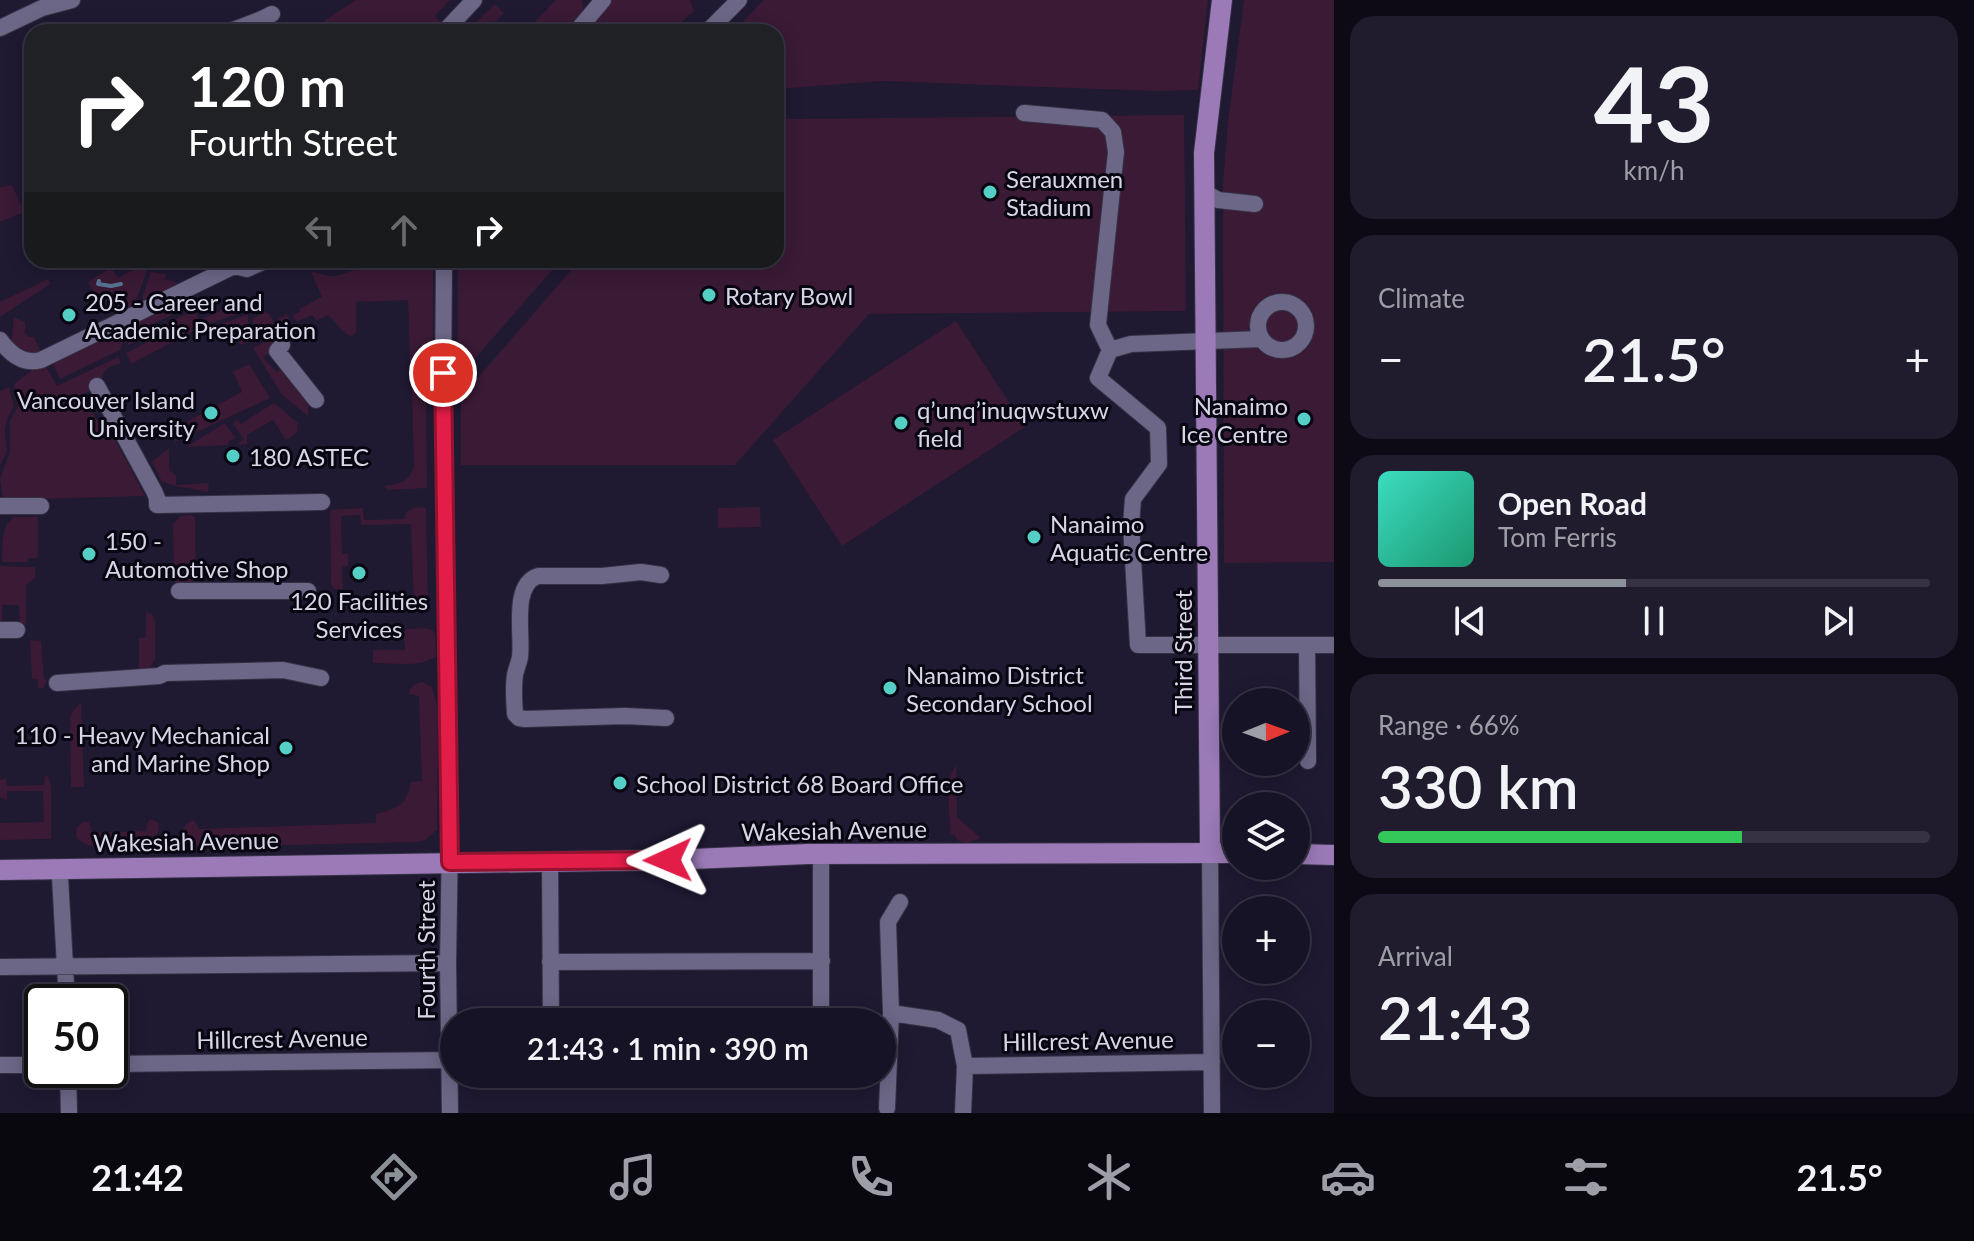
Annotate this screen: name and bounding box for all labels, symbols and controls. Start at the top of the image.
text: 43 [1594,39,1714,164]
text: 120 m [188,52,346,119]
icon: right [56,56,160,160]
text: Fourth Street [188,120,397,164]
text: km/h [1624,154,1684,186]
place label: Serauxmen Stadium [1006,164,1123,221]
marker: Serauxmen Stadium [981,183,999,201]
icon: left [298,208,342,252]
icon: ahead [382,208,426,252]
icon: right [466,208,510,252]
place label: Rotary Bowl [725,281,853,310]
text: Climate [1378,282,1465,314]
marker: Rotary Bowl [700,286,718,304]
place label: 205 - Career and Academic Preparation [85,287,316,344]
marker: 205 - Career and Academic Preparation [60,306,78,324]
text: 21.5° [1582,323,1726,395]
text: − [1378,333,1404,385]
text: + [1904,333,1930,385]
pin [409,339,477,407]
icon: arrive [421,351,465,395]
place label: Vancouver Island University [17,385,196,442]
place label: Nanaimo Ice Centre [1180,391,1288,448]
place label: q’unq’inuqwstuxw field [917,395,1109,452]
marker: Vancouver Island University [202,404,220,422]
marker: Nanaimo Ice Centre [1295,410,1313,428]
marker: q’unq’inuqwstuxw field [892,414,910,432]
place label: 180 ASTEC [249,442,369,471]
marker: 180 ASTEC [224,447,242,465]
text: Open Road [1498,485,1647,521]
place label: Nanaimo Aquatic Centre [1050,509,1208,566]
text: Tom Ferris [1498,521,1617,553]
place label: 150 - Automotive Shop [105,526,289,583]
marker: Nanaimo Aquatic Centre [1025,528,1043,546]
marker: 150 - Automotive Shop [80,545,98,563]
marker: 120 Facilities Services [350,564,368,582]
place label: 120 Facilities Services [290,586,428,643]
street label: Third Street [1168,590,1197,714]
icon: previous [1448,599,1492,643]
icon: pause [1632,599,1676,643]
icon: next [1816,599,1860,643]
place label: Nanaimo District Secondary School [906,660,1093,717]
marker: Nanaimo District Secondary School [881,679,899,697]
north arrow [1222,688,1310,776]
map controls [1222,688,1310,1088]
text: Range · 66% [1378,709,1520,741]
place label: 110 - Heavy Mechanical and Marine Shop [15,720,270,777]
marker: 110 - Heavy Mechanical and Marine Shop [277,739,295,757]
text: 330 km [1378,750,1579,822]
place label: School District 68 Board Office [636,769,963,798]
marker: School District 68 Board Office [611,774,629,792]
button: layers [1222,792,1310,880]
street label: Wakesiah Avenue [741,814,927,846]
position arrow [626,818,710,902]
street label: Wakesiah Avenue [93,825,279,857]
street label: Fourth Street [411,880,440,1020]
button: + [1222,896,1310,984]
text: Arrival [1378,940,1453,972]
text: 21:43 [1378,981,1532,1053]
speed limit sign: 50 [24,984,128,1088]
button: − [1222,1000,1310,1088]
street label: Hillcrest Avenue [196,1022,368,1054]
street label: Hillcrest Avenue [1002,1024,1174,1056]
text: 21:43 · 1 min · 390 m [527,1030,809,1066]
icon: directions [366,1149,422,1205]
icon: music [605,1149,661,1205]
icon: phone [843,1149,899,1205]
icon: climate [1081,1149,1137,1205]
icon: car [1320,1149,1376,1205]
icon: filters [1558,1149,1614,1205]
text: 21:42 [91,1155,184,1199]
text: 21.5° [1797,1155,1883,1199]

